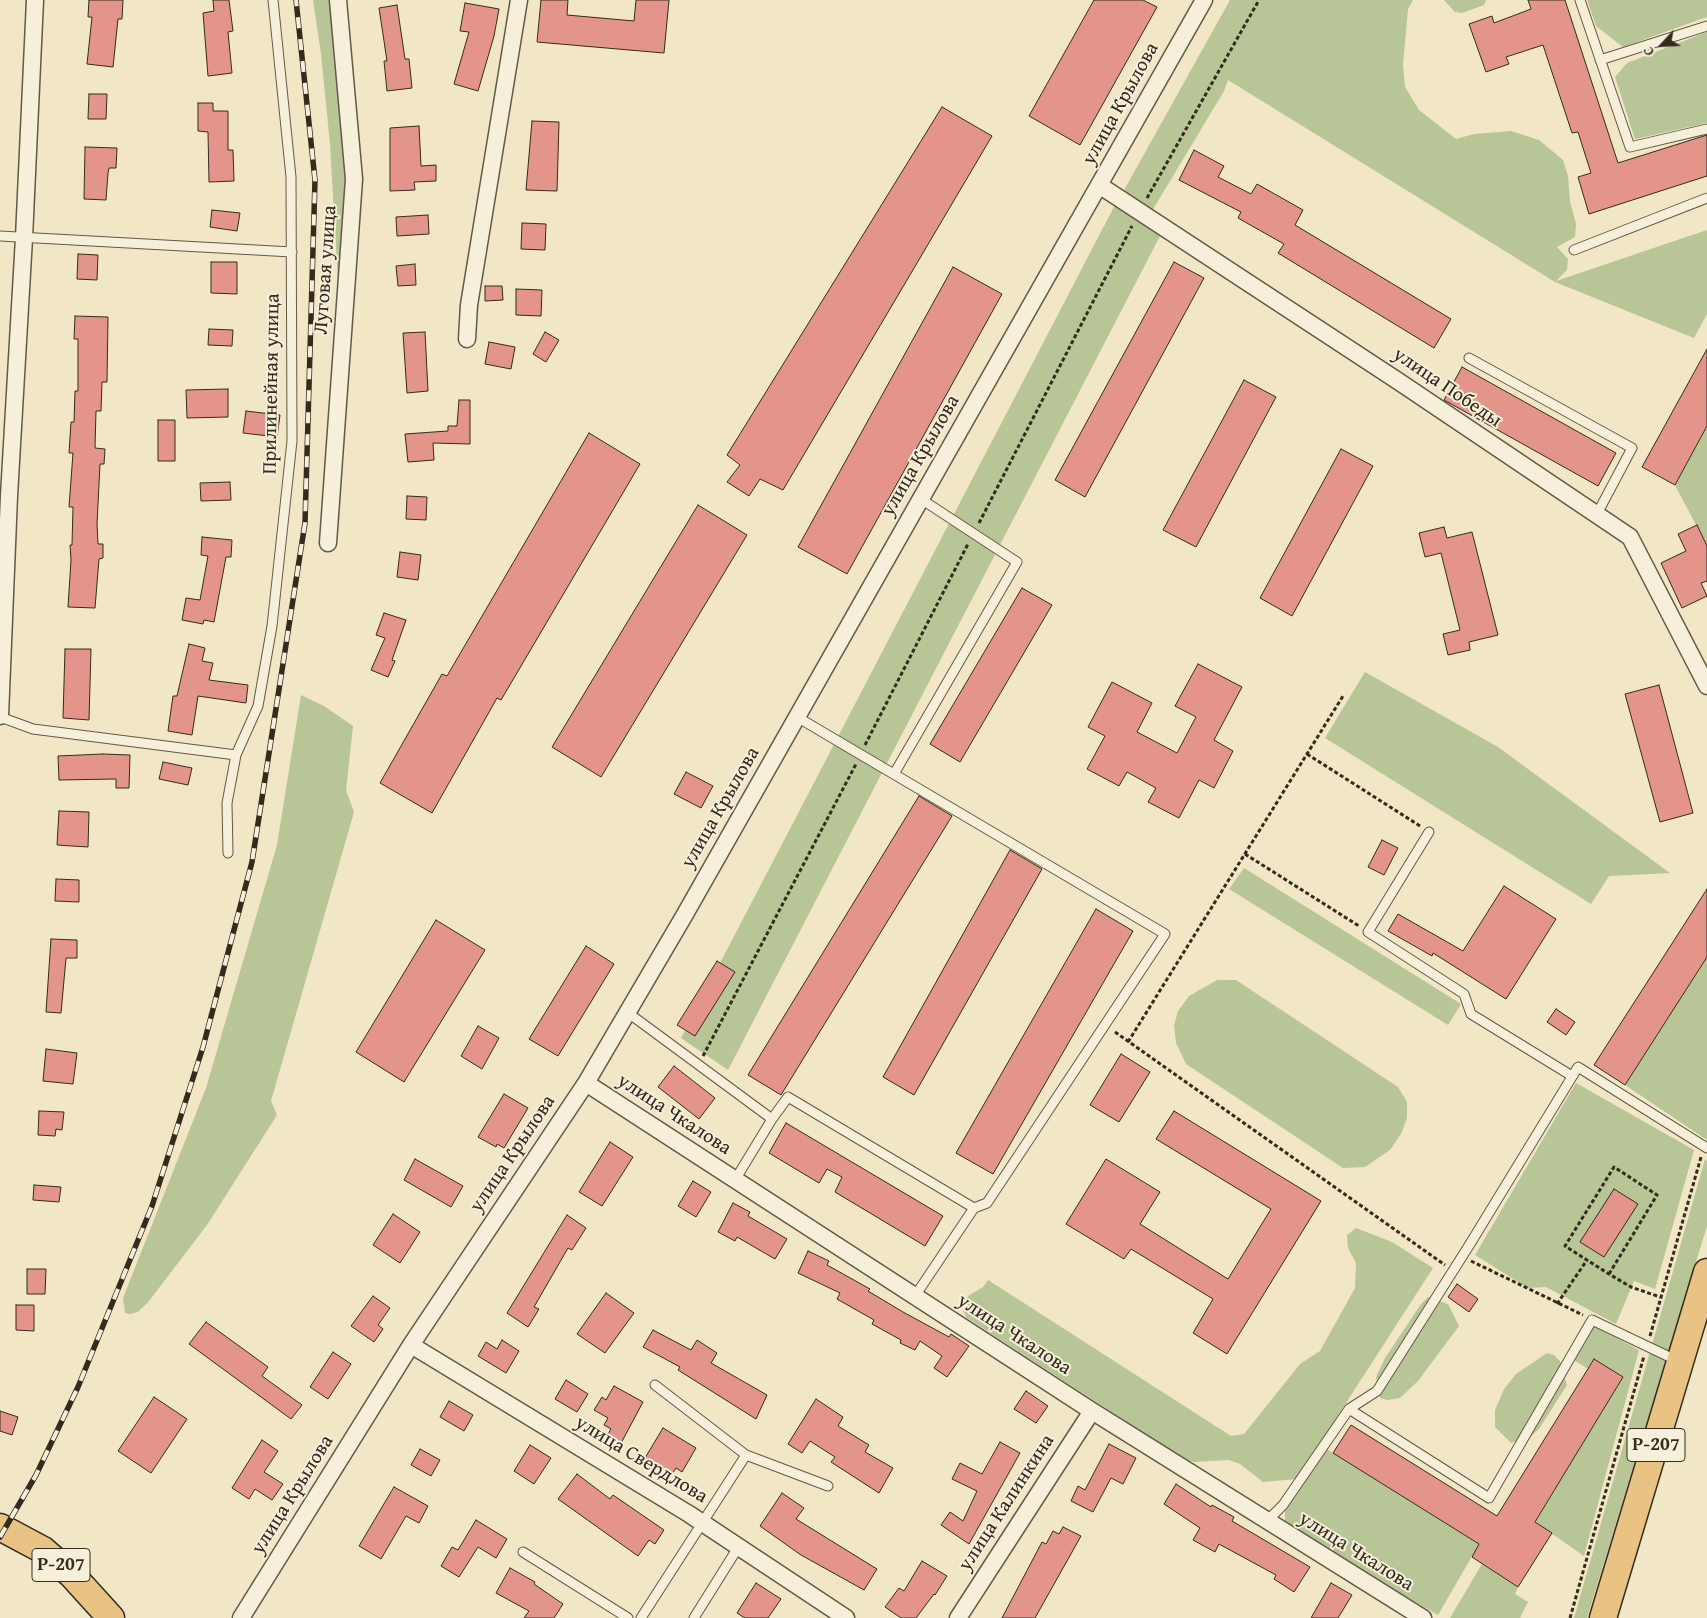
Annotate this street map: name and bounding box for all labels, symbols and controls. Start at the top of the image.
north arrow [1637,20,1687,70]
street label: улица Крылова [1078,39,1164,169]
text: С [1638,44,1659,59]
street label: Луговая улица [310,205,342,335]
street label: Прилинейная улица [258,293,286,475]
street label: улица Победы [1388,343,1506,433]
street label: улица Крылова [877,391,965,521]
street label: улица Крылова [677,743,765,873]
street label: улица Чкалова [612,1069,736,1161]
street label: улица Крылова [465,1091,561,1217]
street label: улица Чкалова [952,1289,1076,1381]
street label: улица Свердлова [570,1411,712,1509]
road number: Р-207 [1627,1428,1685,1462]
street label: улица Калинкина [954,1430,1060,1576]
street label: улица Крылова [247,1431,339,1559]
street label: улица Чкалова [1294,1507,1418,1597]
road number: Р-207 [32,1548,90,1582]

